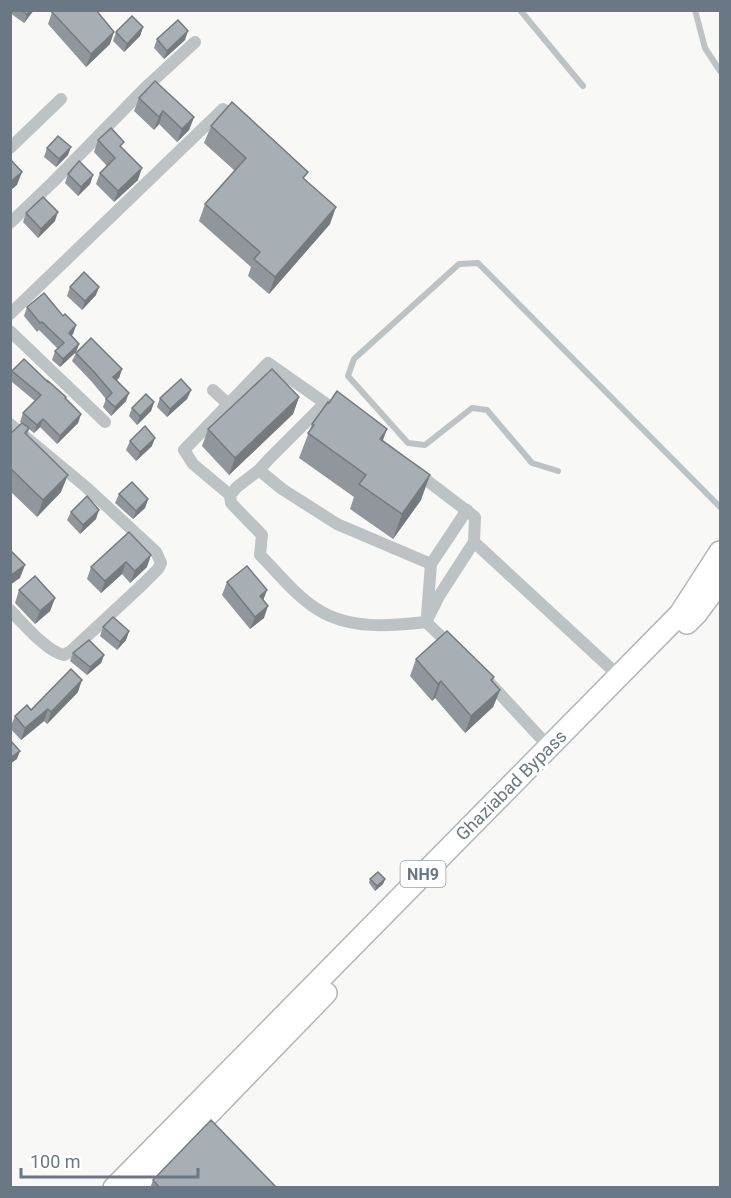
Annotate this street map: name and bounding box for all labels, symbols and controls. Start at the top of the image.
street label: Ghaziabad Bypass [451,725,571,845]
road number: NH9 [400,861,446,887]
scale bar [21,1141,198,1179]
text: 100 m [30,1151,81,1172]

